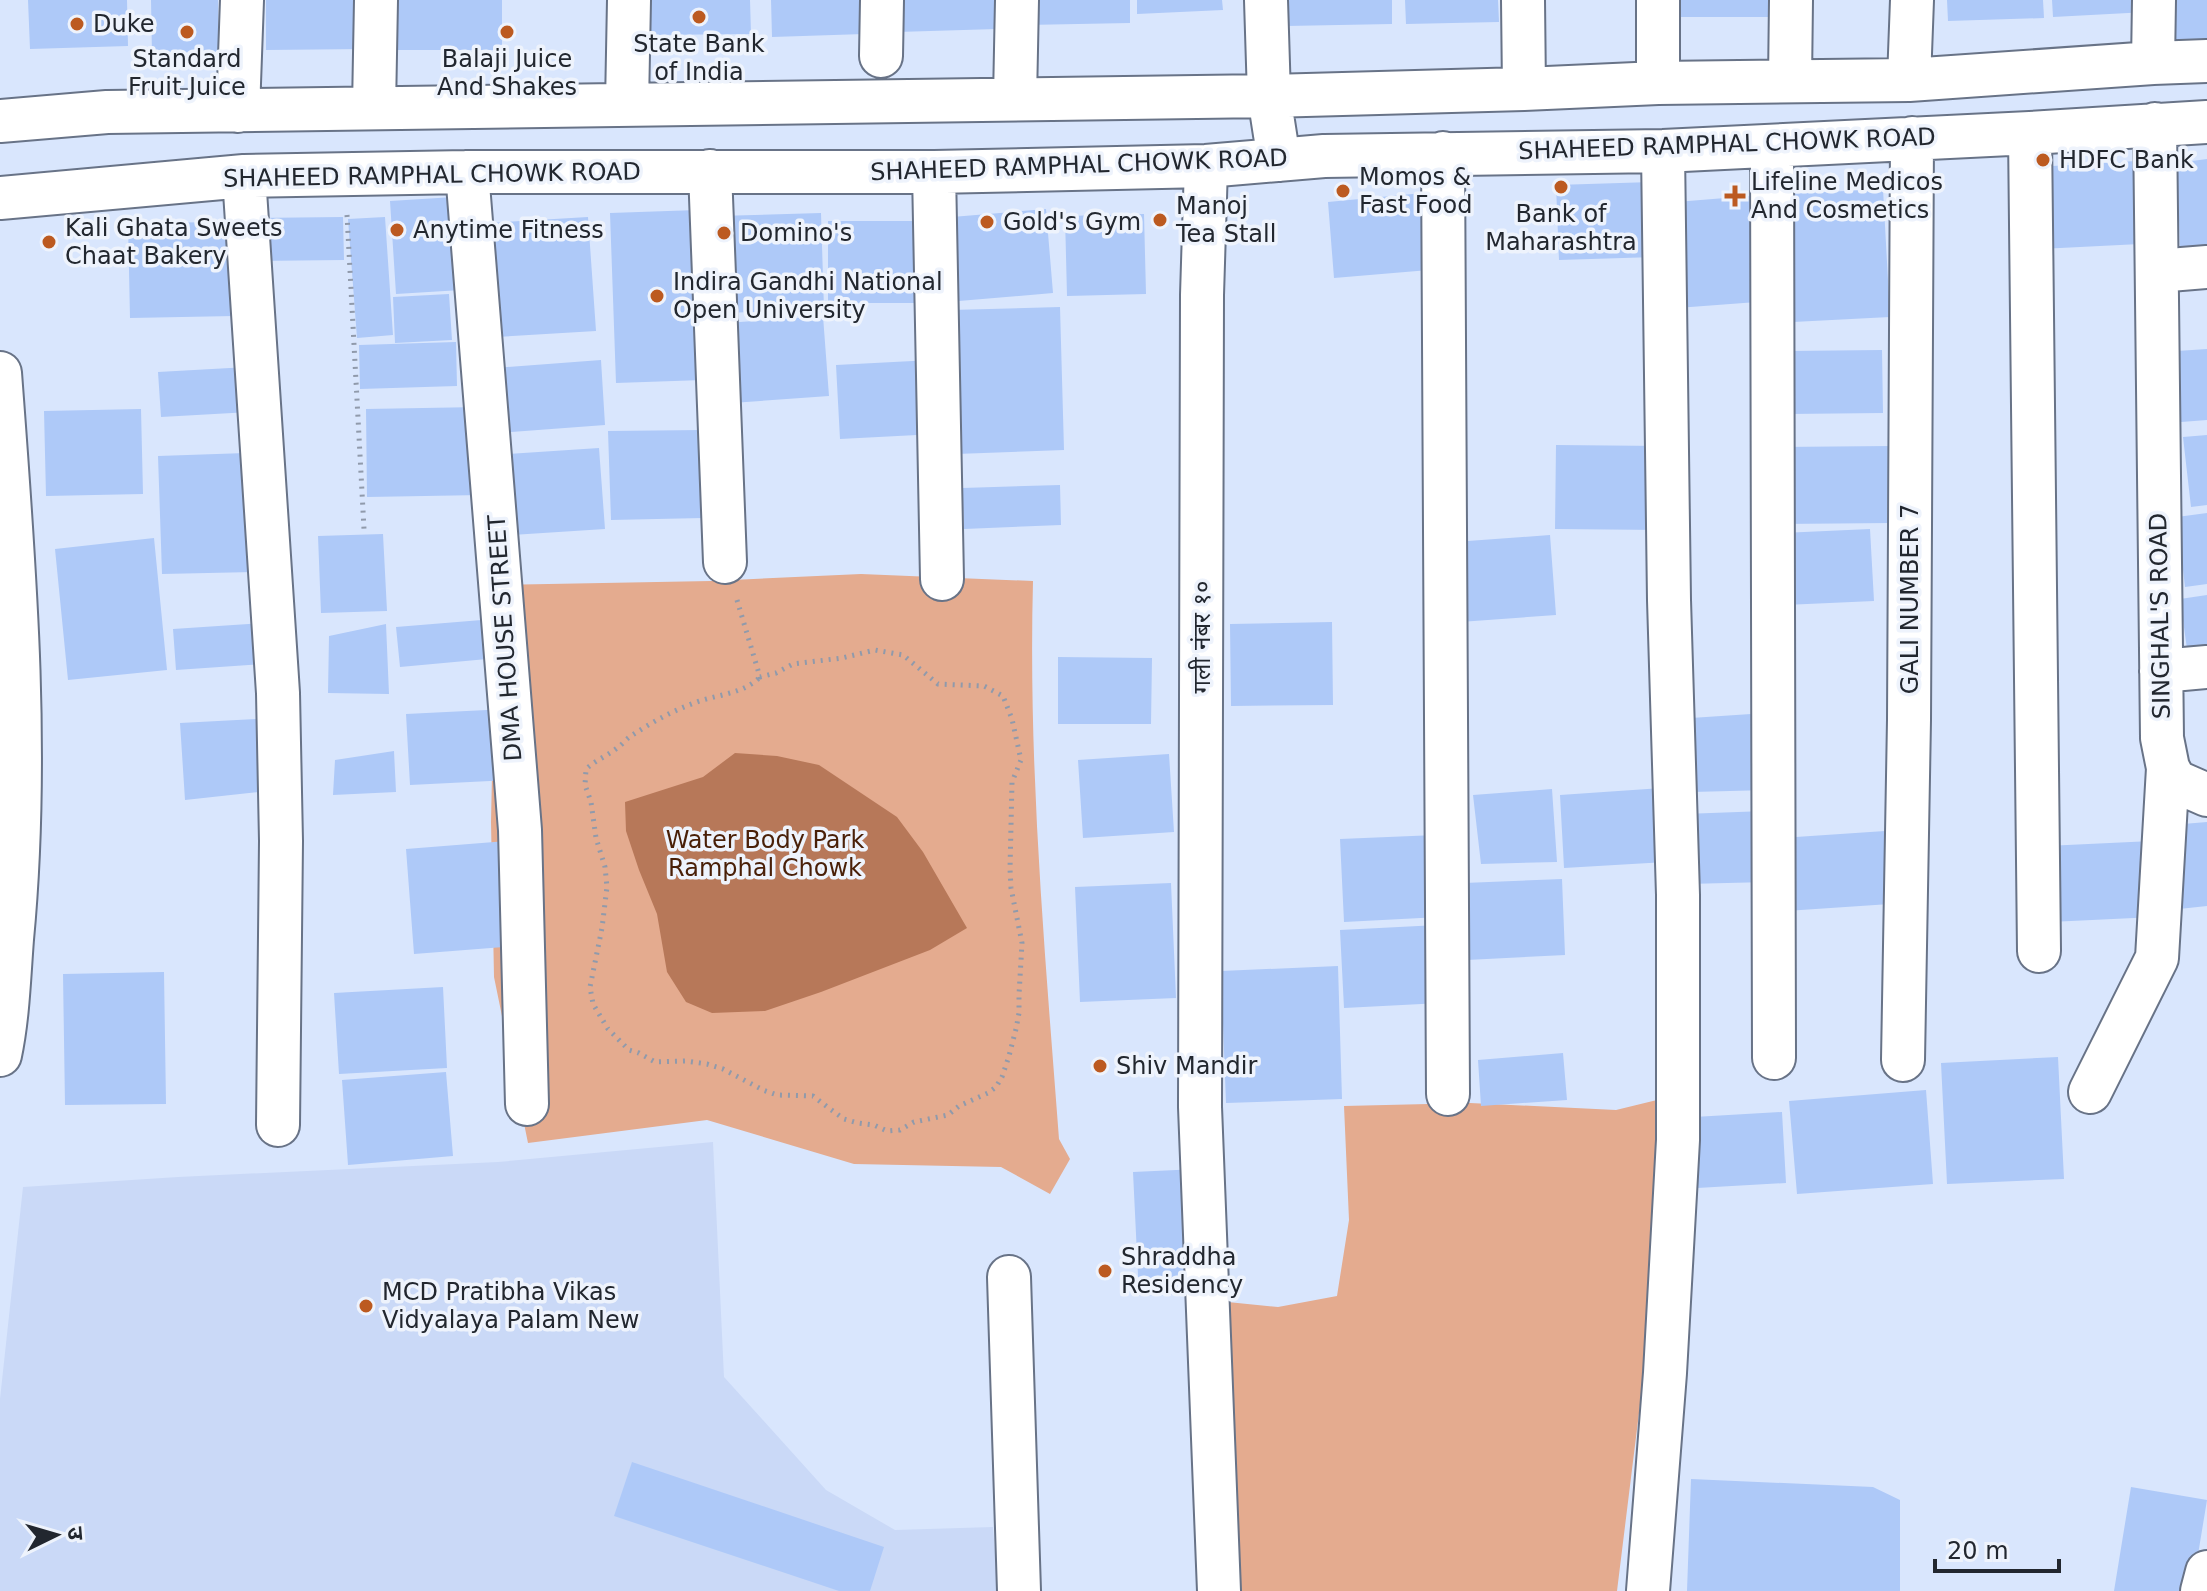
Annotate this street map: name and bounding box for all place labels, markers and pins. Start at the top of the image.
marker: State Bank of India [690,8,708,26]
place label: Duke [93,10,155,38]
marker: Duke [68,15,86,33]
marker: Standard Fruit Juice [178,23,196,41]
marker: Balaji Juice And Shakes [498,23,516,41]
place label: State Bank of India [633,30,765,86]
place label: Standard Fruit Juice [128,45,246,101]
place label: Balaji Juice And Shakes [437,45,577,101]
place label: HDFC Bank [2059,146,2194,174]
marker: HDFC Bank [2034,151,2052,169]
place label: Momos & Fast Food [1359,163,1472,219]
place label: Lifeline Medicos And Cosmetics [1751,168,1943,224]
marker: Bank of Maharashtra [1552,178,1570,196]
marker: Momos & Fast Food [1334,182,1352,200]
marker: Lifeline Medicos And Cosmetics [1726,187,1744,205]
place label: Manoj Tea Stall [1175,192,1276,248]
place label: Bank of Maharashtra [1485,200,1637,256]
place label: Gold's Gym [1003,208,1141,236]
marker: Manoj Tea Stall [1151,211,1169,229]
marker: Gold's Gym [978,213,996,231]
place label: Kali Ghata Sweets Chaat Bakery [65,214,283,270]
place label: Anytime Fitness [413,216,604,244]
place label: Domino's [740,219,852,247]
marker: Anytime Fitness [388,221,406,239]
marker: Domino's [715,224,733,242]
marker: Kali Ghata Sweets Chaat Bakery [40,233,58,251]
place label: Indira Gandhi National Open University [673,268,943,324]
marker: Indira Gandhi National Open University [648,287,666,305]
place label: Shiv Mandir [1116,1052,1257,1080]
marker: Shiv Mandir [1091,1057,1109,1075]
place label: Shraddha Residency [1121,1243,1243,1299]
marker: Shraddha Residency [1096,1262,1114,1280]
place label: MCD Pratibha Vikas Vidyalaya Palam New [382,1278,639,1334]
marker: MCD Pratibha Vikas Vidyalaya Palam New [357,1297,375,1315]

